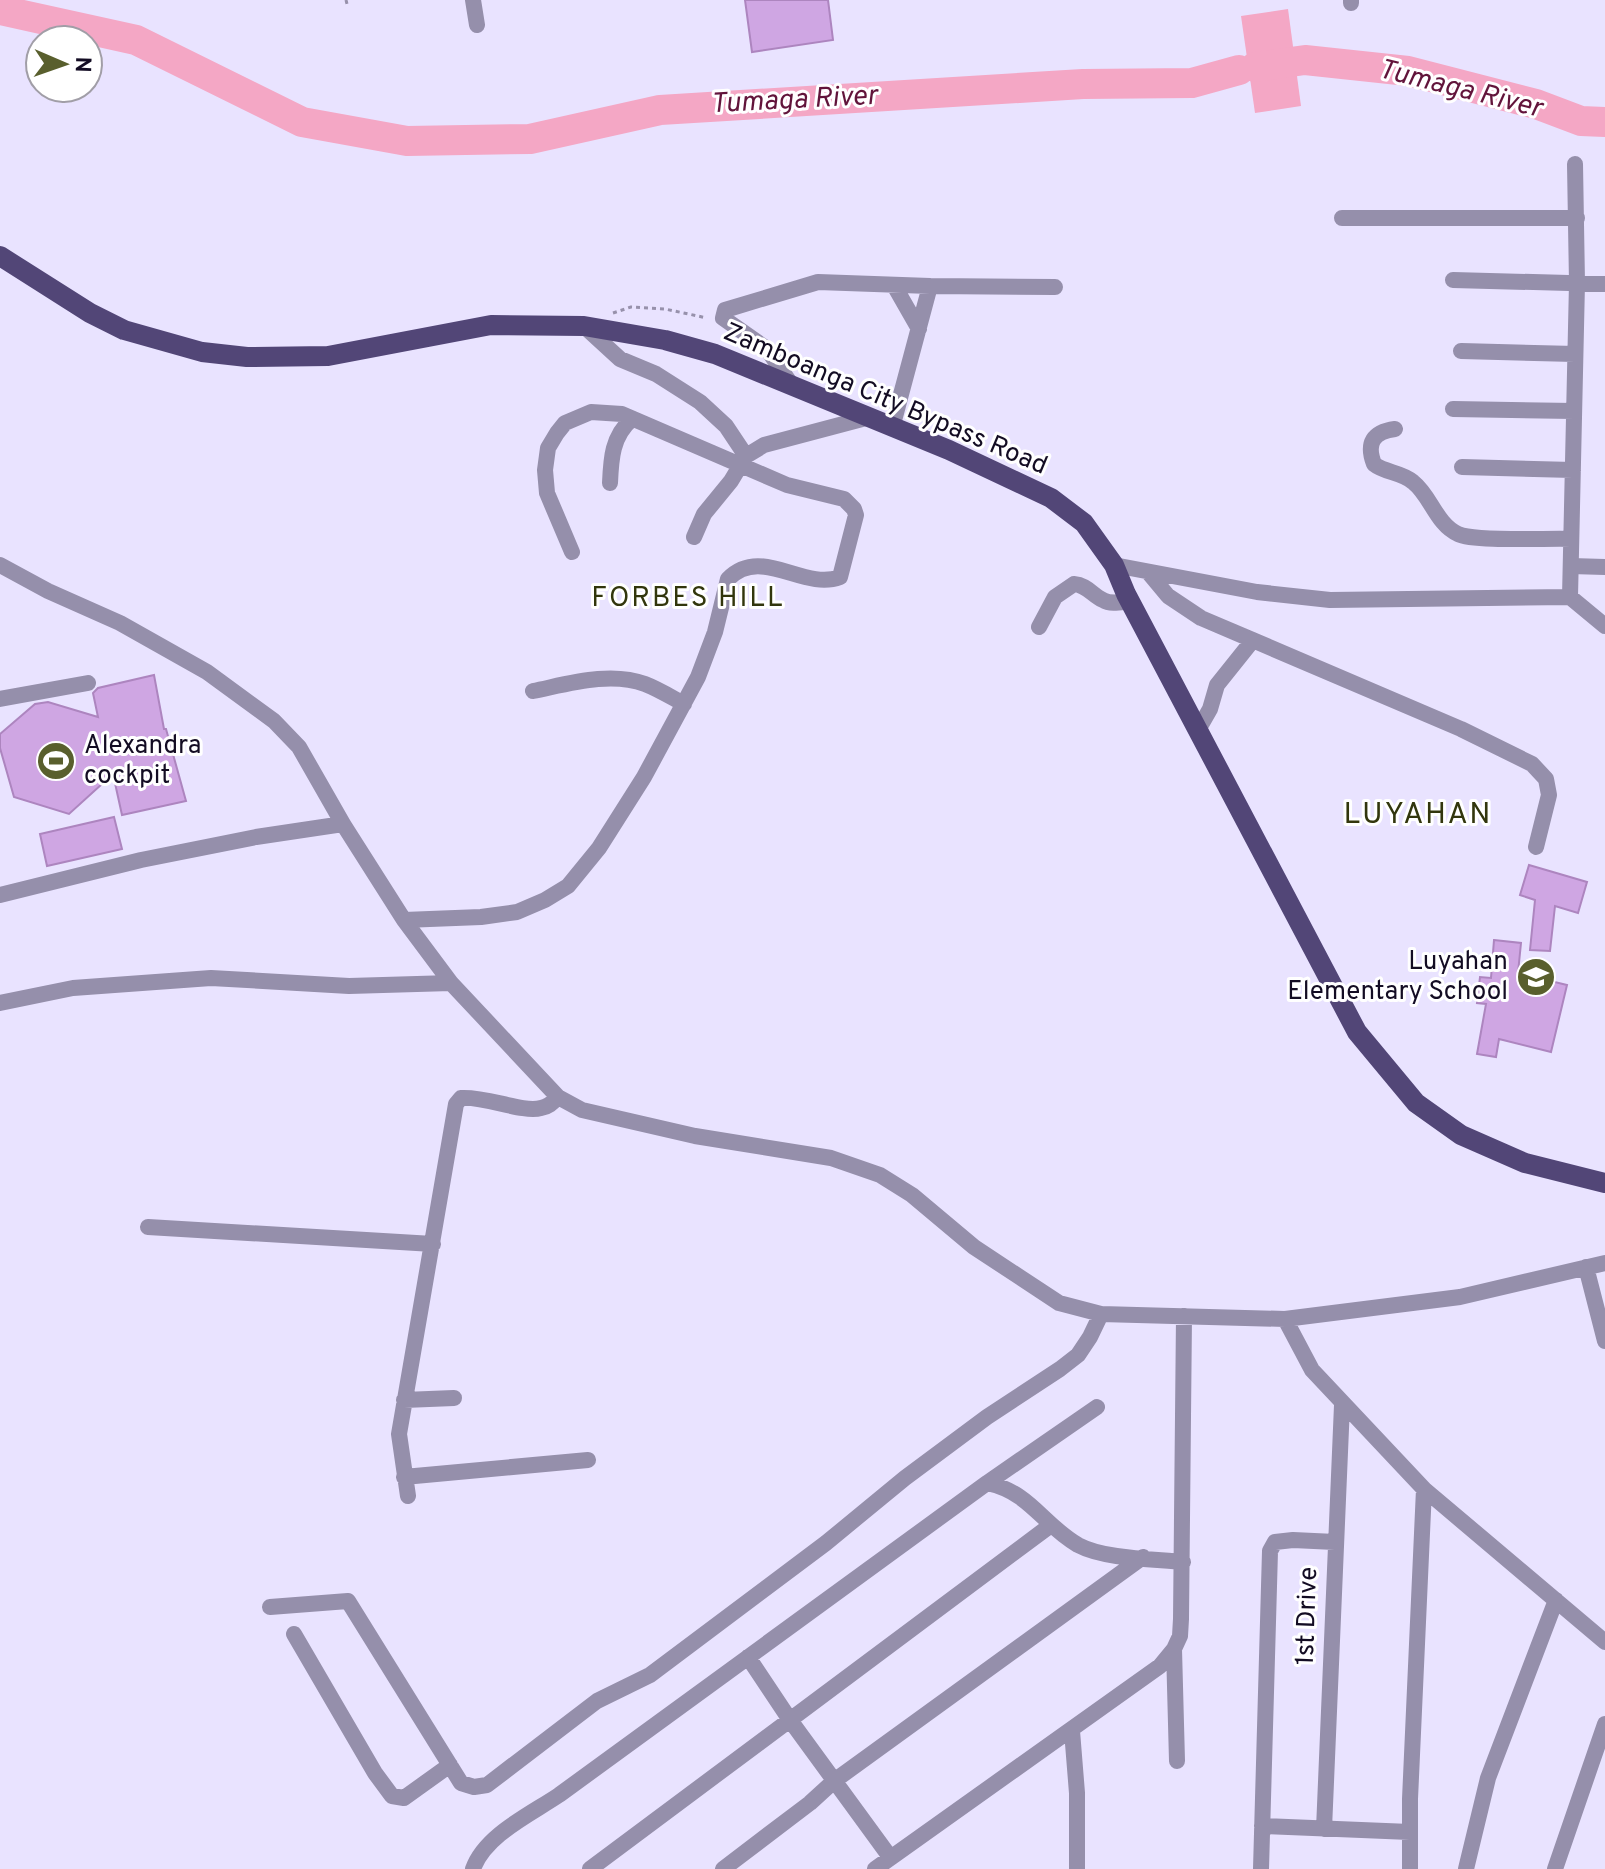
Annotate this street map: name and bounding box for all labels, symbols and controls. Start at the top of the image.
north arrow [24,24,104,104]
water label: Tumaga River [1375,52,1548,128]
text: N [68,56,95,73]
water label: Tumaga River [710,79,881,123]
street label: Zamboanga City Bypass Road [718,317,1052,483]
district label: FORBES HILL [591,581,785,617]
place label: Alexandra cockpit [84,730,201,793]
sports icon: Alexandra cockpit [35,740,77,782]
district label: LUYAHAN [1344,797,1492,834]
place label: Luyahan Elementary School [1287,946,1508,1009]
school or university icon: Luyahan Elementary School [1515,956,1557,998]
street label: 1st Drive [1290,1566,1326,1666]

